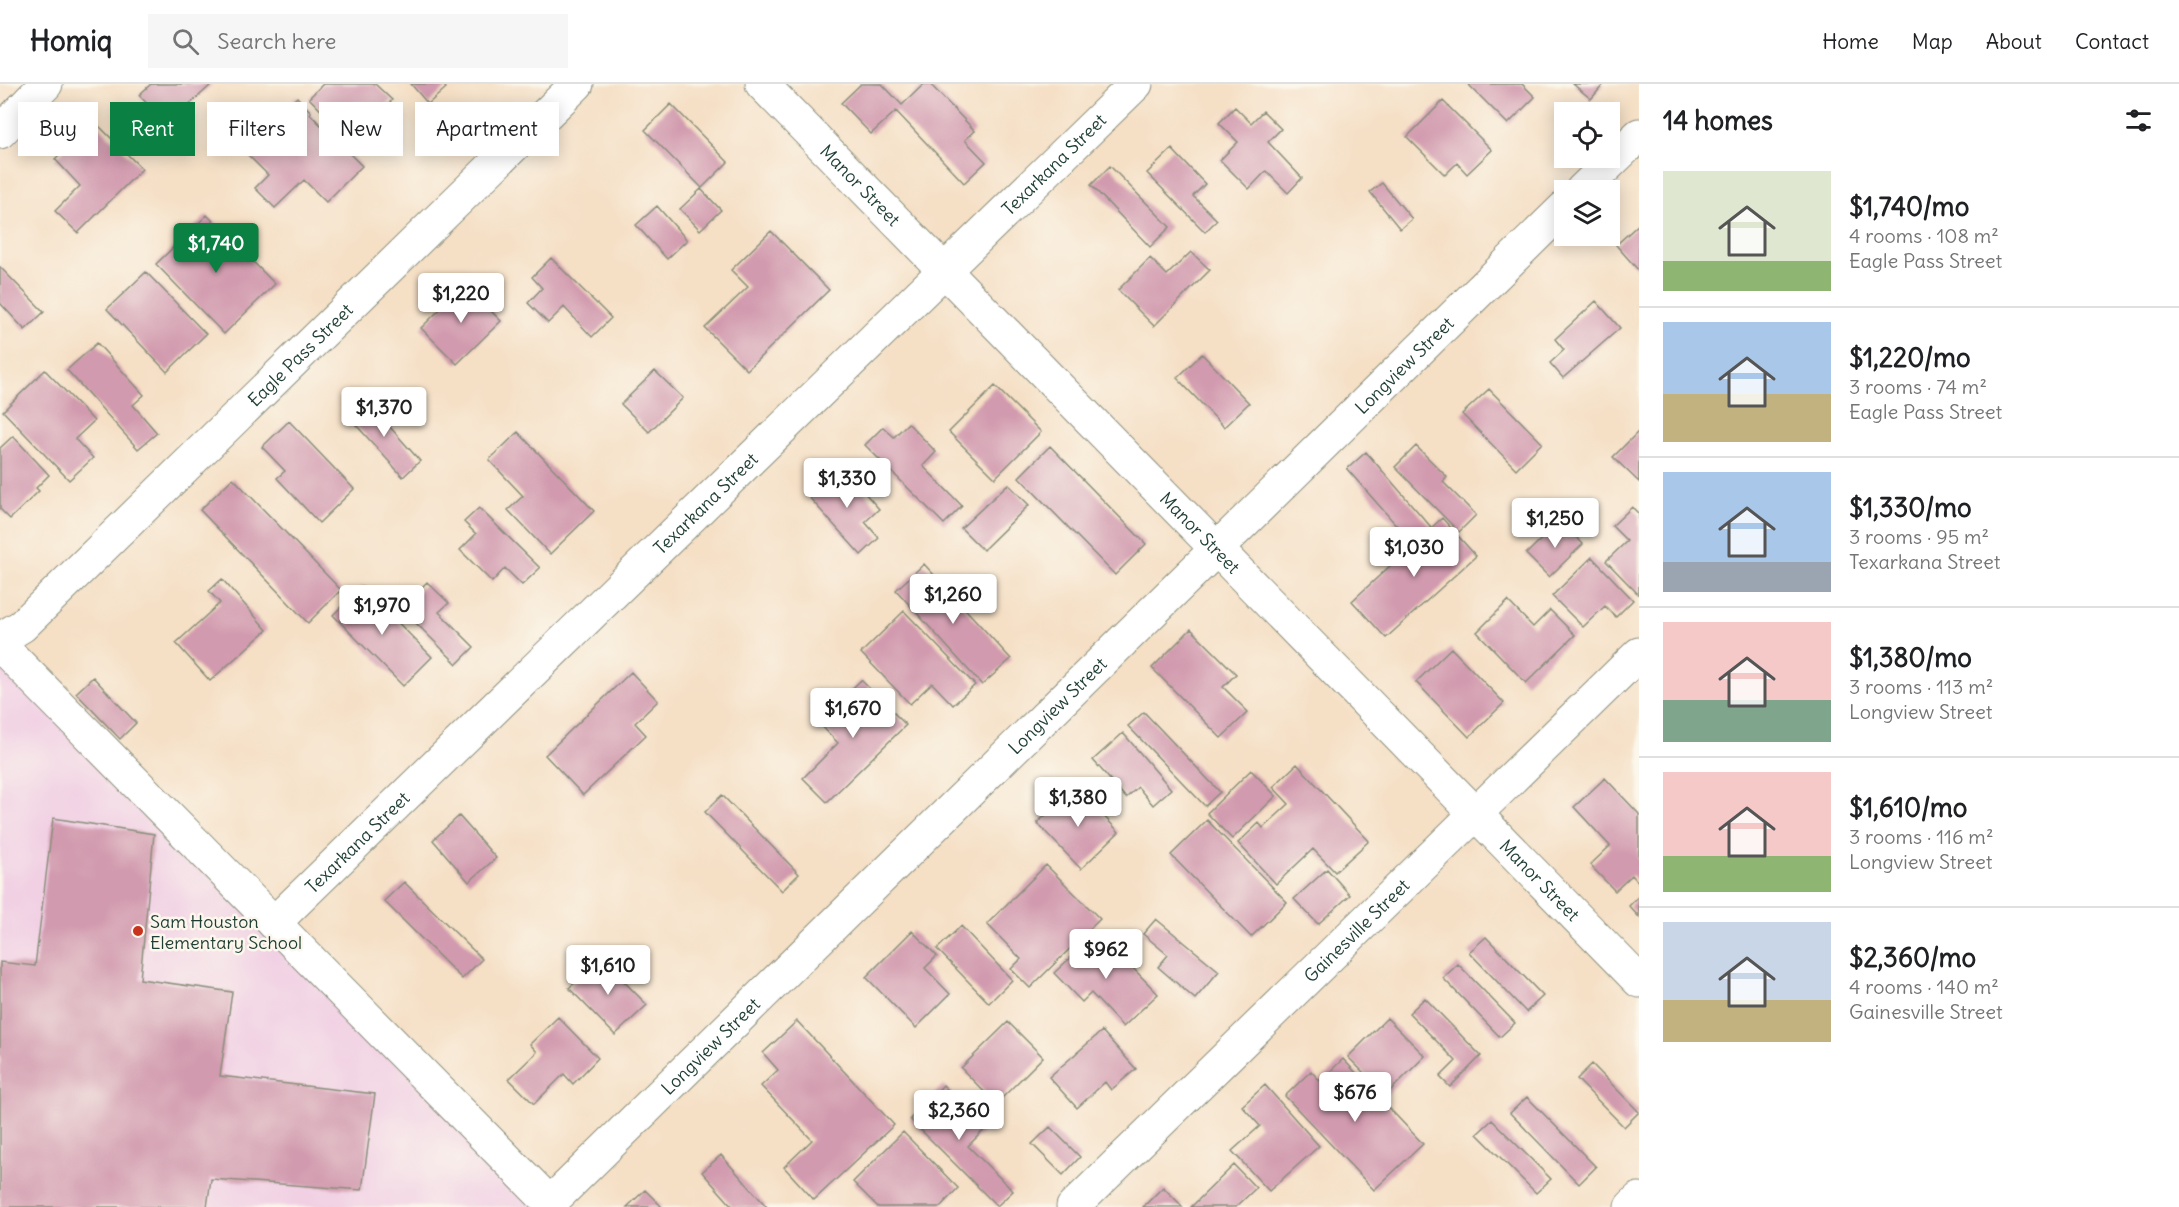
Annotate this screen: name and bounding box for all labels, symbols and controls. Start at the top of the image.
search box [148,14,568,68]
text: Homiq [30,23,112,59]
icon: search [169,25,202,58]
text: Search here [217,27,336,55]
text: Home [1822,28,1879,55]
text: Map [1912,28,1953,55]
text: About [1986,28,2042,55]
text: Contact [2075,28,2149,55]
chip: Buy [18,102,98,156]
chip: Rent [110,102,195,156]
chip: Filters [207,102,307,156]
chip: New [319,102,403,156]
chip: Apartment [415,102,559,156]
map controls [1554,102,1620,246]
button: locate [1554,102,1620,168]
text: 14 homes [1663,104,1773,137]
icon: filters [2122,104,2155,137]
street label: Texarkana Street [997,108,1111,220]
street label: Manor Street [816,139,906,230]
button: layers [1554,180,1620,246]
text: $1,740/mo [1849,190,1969,223]
icon: home [1711,195,1783,267]
pin: $1,740 [167,223,265,274]
text: 4 rooms · 108 m² [1849,223,1999,248]
text: $1,740 [188,230,244,255]
text: Eagle Pass Street [1849,248,2002,273]
pin: $1,220 [412,273,510,324]
text: $1,220 [432,280,490,305]
street label: Eagle Pass Street [242,298,357,411]
street label: Longview Street [1350,312,1458,418]
text: $1,220/mo [1849,341,1971,374]
icon: home [1711,346,1783,418]
text: 3 rooms · 74 m² [1849,374,1987,399]
pin: $1,370 [335,387,433,438]
text: $1,370 [355,394,413,419]
text: Eagle Pass Street [1849,399,2002,424]
street label: Texarkana Street [648,447,762,559]
pin: $1,330 [798,458,896,509]
text: $1,330 [818,465,876,490]
street label: Manor Street [1155,487,1245,578]
text: $1,330/mo [1849,491,1972,524]
icon: home [1711,496,1783,568]
pin: $1,250 [1506,498,1604,549]
text: $1,250 [1526,505,1584,530]
text: 3 rooms · 95 m² [1849,524,1989,549]
pin: $1,030 [1365,527,1463,578]
text: $1,030 [1384,534,1444,559]
text: Texarkana Street [1849,549,2001,574]
pin: $1,260 [904,574,1002,625]
text: $1,260 [924,581,982,606]
pin: $1,970 [333,585,431,636]
text: $1,970 [353,592,411,617]
text: $1,380/mo [1849,641,1972,674]
icon: home [1711,646,1783,718]
street label: Longview Street [1003,652,1111,759]
text: 3 rooms · 113 m² [1849,674,1993,699]
pin: $1,670 [804,688,902,739]
text: $1,670 [824,695,882,720]
text: Longview Street [1849,699,1992,724]
pin: $1,380 [1029,777,1127,828]
text: $1,380 [1049,784,1107,809]
street label: Texarkana Street [300,786,414,898]
text: $1,610/mo [1849,791,1967,824]
icon: home [1711,796,1783,868]
text: 3 rooms · 116 m² [1849,824,1993,849]
street label: Manor Street [1495,834,1585,925]
text: Longview Street [1849,849,1992,874]
street label: Gainesville Street [1299,874,1414,987]
place label: Sam Houston Elementary School [150,910,302,954]
marker: Sam Houston Elementary School [131,924,145,938]
pin: $962 [1070,929,1142,980]
text: $962 [1083,936,1129,961]
text: $2,360/mo [1849,941,1976,974]
pin: $1,610 [559,945,657,996]
icon: home [1711,946,1783,1018]
text: $1,610 [580,952,636,977]
text: 4 rooms · 140 m² [1849,974,1999,999]
street label: Longview Street [656,992,764,1099]
text: Gainesville Street [1849,999,2003,1024]
pin: $676 [1319,1072,1391,1123]
text: $676 [1333,1079,1377,1104]
pin: $2,360 [910,1090,1008,1141]
text: $2,360 [928,1097,990,1122]

